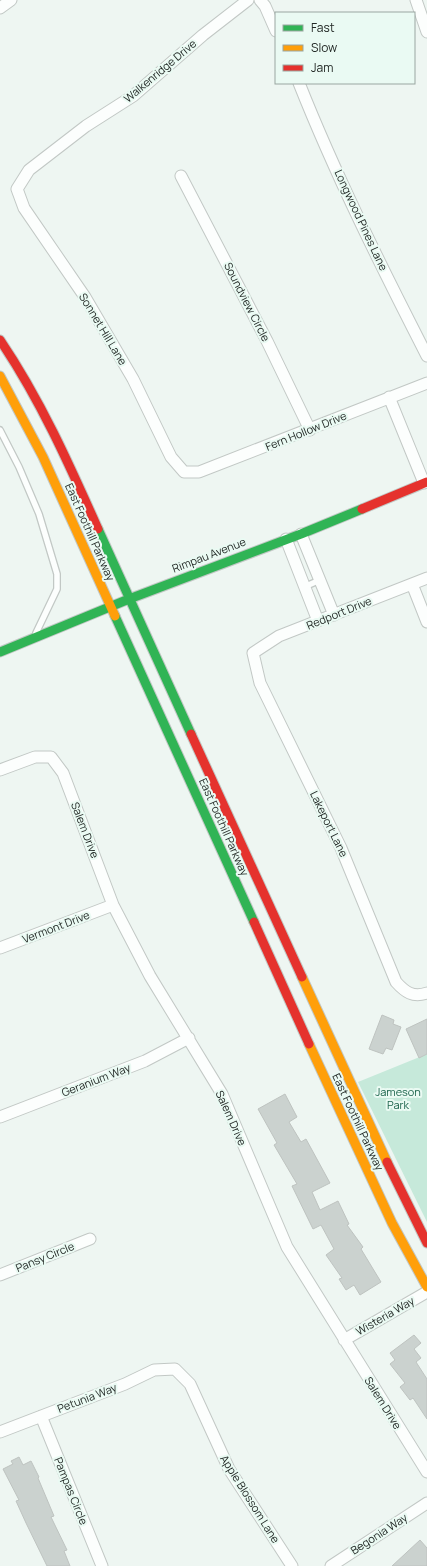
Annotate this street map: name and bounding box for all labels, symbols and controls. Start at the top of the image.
legend [275,12,415,84]
text: Fast [311,19,335,36]
street label: Walkenridge Drive [120,35,200,105]
text: Slow [311,39,337,56]
text: Jam [311,59,333,76]
street label: Longwood Pines Lane [331,167,392,273]
street label: Soundview Circle [221,260,274,344]
street label: Sonnet Hill Lane [76,290,131,368]
street label: Fern Hollow Drive [263,407,349,454]
street label: East Foothill Parkway [62,481,119,583]
street label: Rimpau Avenue [170,533,248,575]
street label: Redport Drive [304,592,374,632]
street label: East Foothill Parkway [196,776,253,878]
street label: Lakeport Lane [307,788,352,860]
street label: Salem Drive [68,800,103,861]
street label: Vermont Drive [20,907,92,946]
street label: Geranium Way [59,1059,133,1100]
street label: East Foothill Parkway [329,1071,388,1173]
park label: Jameson Park [375,1084,421,1112]
street label: Salem Drive [213,1088,251,1148]
street label: Pansy Circle [13,1238,77,1275]
street label: Wisteria Way [353,1293,417,1338]
street label: Salem Drive [361,1374,406,1432]
street label: Petunia Way [55,1379,119,1416]
street label: Apple Blossom Lane [217,1452,284,1546]
street label: Pampas Circle [51,1455,92,1527]
street label: Begonia Way [347,1509,410,1558]

